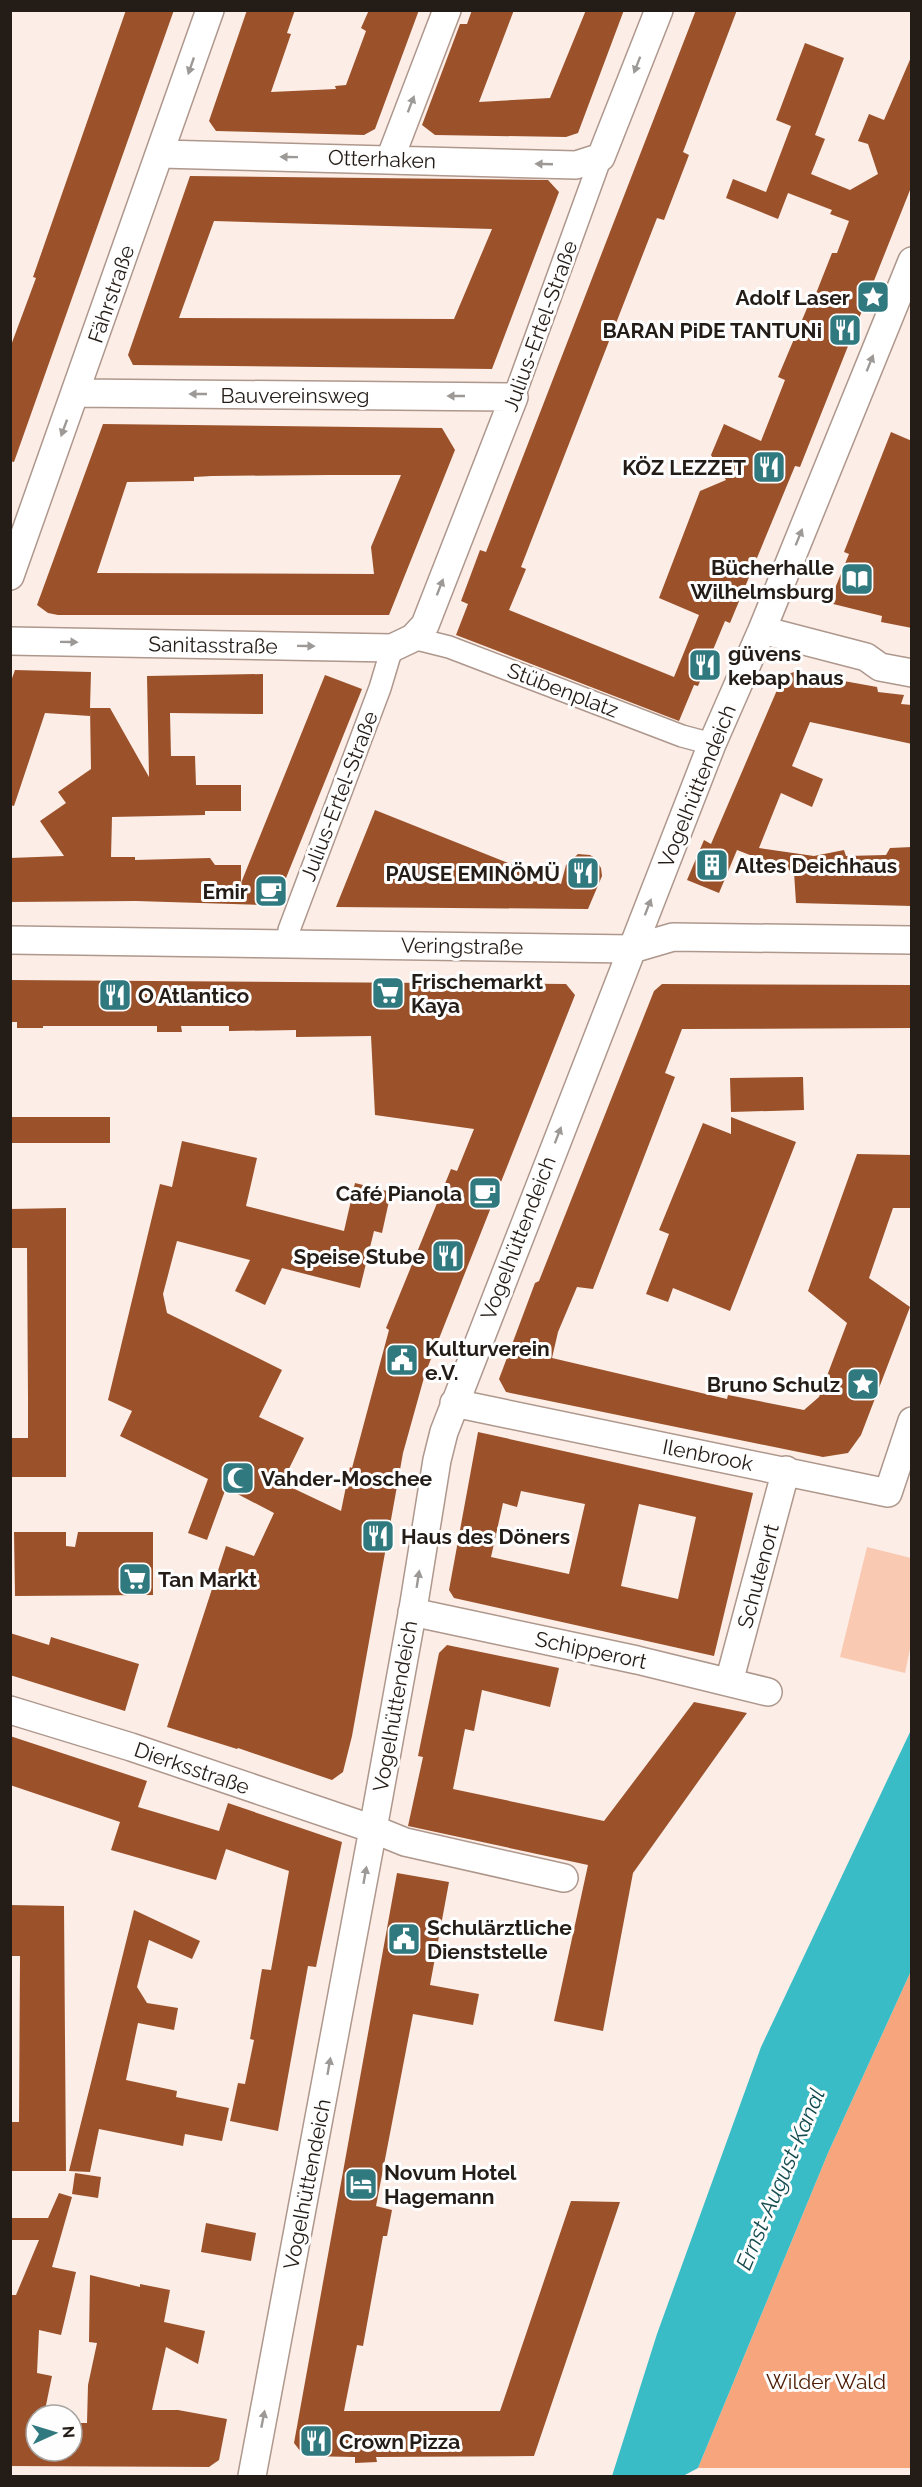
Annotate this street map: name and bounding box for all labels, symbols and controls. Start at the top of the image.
one-way arrow [632,56,641,74]
one-way arrow [186,57,195,75]
one-way arrow [406,95,416,113]
street label: Otterhaken [328,145,436,173]
one-way arrow [280,152,299,161]
one-way arrow [535,159,554,169]
street label: Julius-Ertel-Straße [497,237,583,415]
street label: Fährstraße [83,242,139,346]
place icon: Adolf Laser [855,279,891,315]
place label: Adolf Laser [736,285,850,310]
restaurant icon: BARAN PiDE TANTUNi [827,312,863,348]
place label: BARAN PiDE TANTUNi [602,318,822,343]
one-way arrow [865,354,875,372]
street label: Bauvereinsweg [220,383,370,408]
one-way arrow [188,389,207,399]
one-way arrow [446,391,465,401]
one-way arrow [58,419,68,437]
restaurant icon: KÖZ LEZZET [751,449,787,485]
place label: KÖZ LEZZET [622,455,746,480]
one-way arrow [795,528,805,546]
place label: Bücherhalle Wilhelmsburg [690,555,834,604]
library icon: Bücherhalle Wilhelmsburg [839,561,875,597]
one-way arrow [436,578,445,596]
street label: Sanitasstraße [148,631,278,659]
one-way arrow [59,638,78,647]
one-way arrow [296,641,315,651]
place label: güvens kebap haus [728,641,844,690]
restaurant icon: güvens kebap haus [687,647,723,683]
street label: Stübenplatz [504,657,622,723]
street label: Vogelhüttendeich [653,701,741,871]
street label: Julius-Ertel-Straße [295,708,383,884]
building icon: Altes Deichhaus [694,847,730,883]
place label: Altes Deichhaus [735,853,897,878]
restaurant icon: PAUSE EMINÖMÜ [565,855,601,891]
place label: PAUSE EMINÖMÜ [386,861,560,886]
cafe icon: Emir [253,873,289,909]
place label: Emir [202,879,248,904]
one-way arrow [643,898,653,916]
street label: Veringstraße [401,932,523,960]
place label: Frischemarkt Kaya [411,969,543,1018]
supermarket icon: Frischemarkt Kaya [370,975,406,1011]
restaurant icon: O Atlantico [97,977,133,1013]
place label: O Atlantico [138,983,249,1008]
one-way arrow [554,1126,563,1144]
street label: Vogelhüttendeich [475,1153,561,1323]
cafe icon: Café Pianola [467,1175,503,1211]
place label: Café Pianola [336,1181,462,1206]
restaurant icon: Speise Stube [430,1238,466,1274]
place label: Speise Stube [293,1244,425,1269]
place label: Kulturverein e.V. [425,1336,550,1385]
public building icon: Kulturverein e.V. [384,1342,420,1378]
place icon: Bruno Schulz [845,1366,881,1402]
place label: Bruno Schulz [707,1372,840,1397]
street label: Ilenbrook [661,1434,755,1476]
mosque icon: Vahder-Moschee [220,1460,256,1496]
place label: Vahder-Moschee [261,1466,433,1491]
restaurant icon: Haus des Döners [360,1518,396,1554]
street label: Schutenort [732,1521,784,1631]
place label: Haus des Döners [401,1524,570,1549]
supermarket icon: Tan Markt [117,1561,153,1597]
place label: Tan Markt [158,1567,257,1592]
one-way arrow [413,1570,422,1589]
street label: Vogelhüttendeich [368,1619,422,1793]
street label: Schipperort [533,1626,649,1674]
street label: Dierksstraße [131,1737,253,1799]
one-way arrow [361,1865,370,1884]
place label: Schulärztliche Dienststelle [427,1915,572,1964]
public building icon: Schulärztliche Dienststelle [386,1921,422,1957]
one-way arrow [325,2057,334,2076]
water label: Ernst-August-Kanal [730,2084,830,2273]
street label: Vogelhüttendeich [278,2097,336,2271]
place label: Novum Hotel Hagemann [384,2160,517,2209]
hotel icon: Novum Hotel Hagemann [343,2166,379,2202]
park label: Wilder Wald [766,2369,886,2394]
north arrow [24,2403,84,2463]
one-way arrow [259,2409,268,2428]
restaurant icon: Crown Pizza [298,2423,334,2459]
text: N [59,2425,78,2439]
place label: Crown Pizza [339,2429,460,2454]

